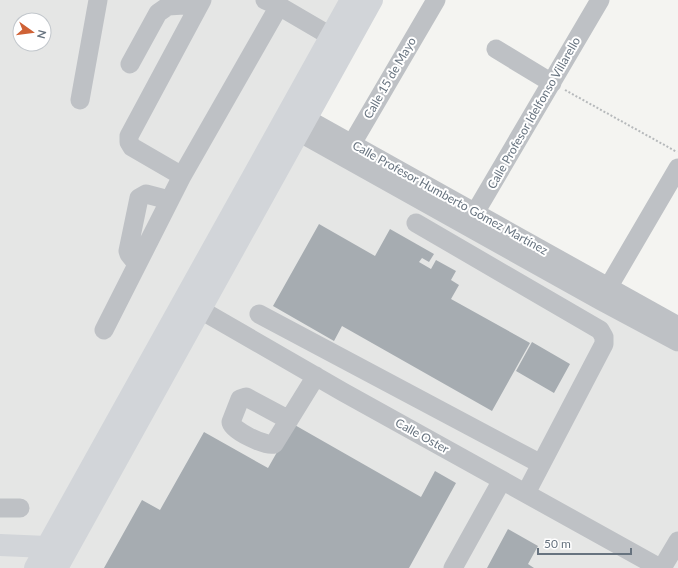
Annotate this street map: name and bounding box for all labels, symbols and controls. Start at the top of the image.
north arrow [12,12,52,52]
text: N [35,29,50,40]
street label: Calle 15 de Mayo [360,34,419,121]
street label: Calle Profesor Idelfonso Villarello [484,34,583,192]
street label: Calle Profesor Humberto Gómez Martínez [350,137,551,258]
street label: Calle Oster [393,415,452,457]
scale bar [538,530,631,556]
text: 50 m [544,536,571,551]

